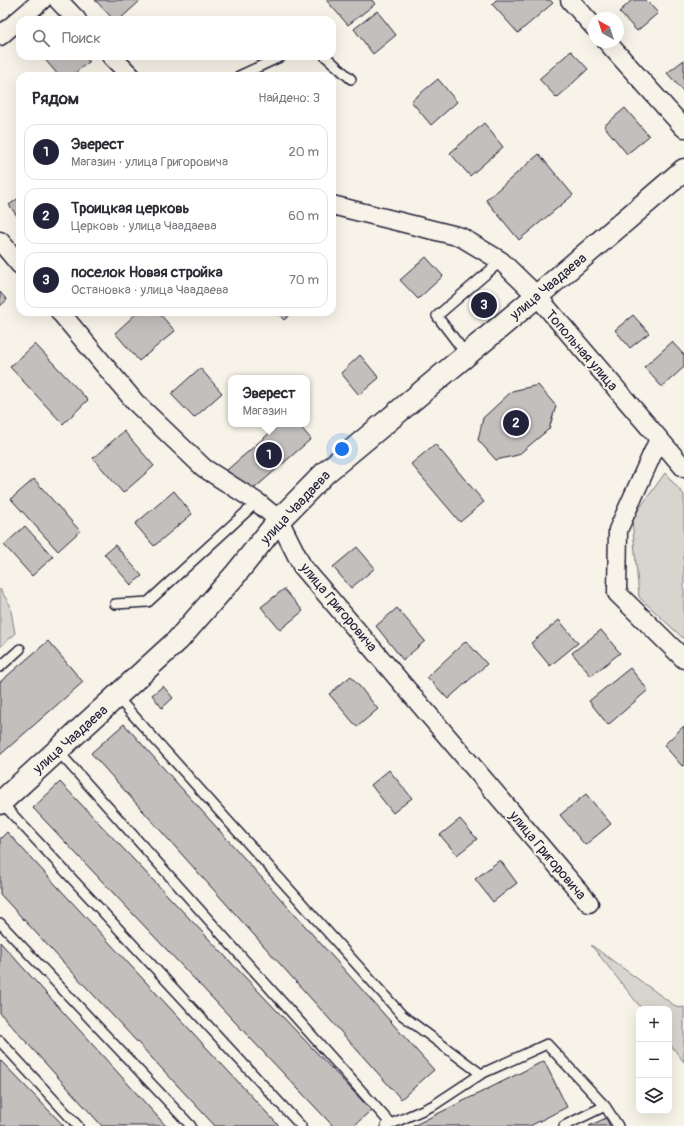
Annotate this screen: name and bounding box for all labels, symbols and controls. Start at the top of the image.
north arrow [588,12,624,48]
search box [16,16,336,60]
icon: search [30,27,52,49]
text: Поиск [62,29,101,48]
text: Рядом [32,88,79,109]
text: Найдено: 3 [258,90,320,106]
text: Эверест [71,135,124,154]
text: 1 [43,144,49,160]
text: 20 m [288,144,319,160]
text: Магазин · улица Григоровича [71,154,228,170]
text: Троицкая церковь [71,199,190,218]
text: 2 [42,208,50,224]
text: 60 m [288,208,319,224]
text: Церковь · улица Чаадаева [71,218,216,234]
street label: улица Чаадаева [506,249,590,324]
text: поселок Новая стройка [71,263,223,282]
text: 3 [42,272,50,288]
text: 70 m [289,272,319,288]
text: Остановка · улица Чаадаева [71,282,228,298]
pin: 3 [471,290,497,320]
street label: Топольная улица [542,306,621,394]
popup [228,375,310,427]
text: Эверест [242,384,296,403]
text: Магазин [242,403,287,419]
pin: 2 [503,408,529,438]
your location [332,439,352,459]
pin: 1 [256,440,282,470]
street label: улица Чаадаева [256,467,334,548]
street label: улица Григоровича [296,559,381,655]
street label: улица Чаадаева [29,701,111,778]
street label: улица Григоровича [505,807,590,903]
map controls [636,1006,672,1114]
button: + [636,1006,672,1042]
button: − [636,1042,672,1078]
button: layers [636,1078,672,1114]

